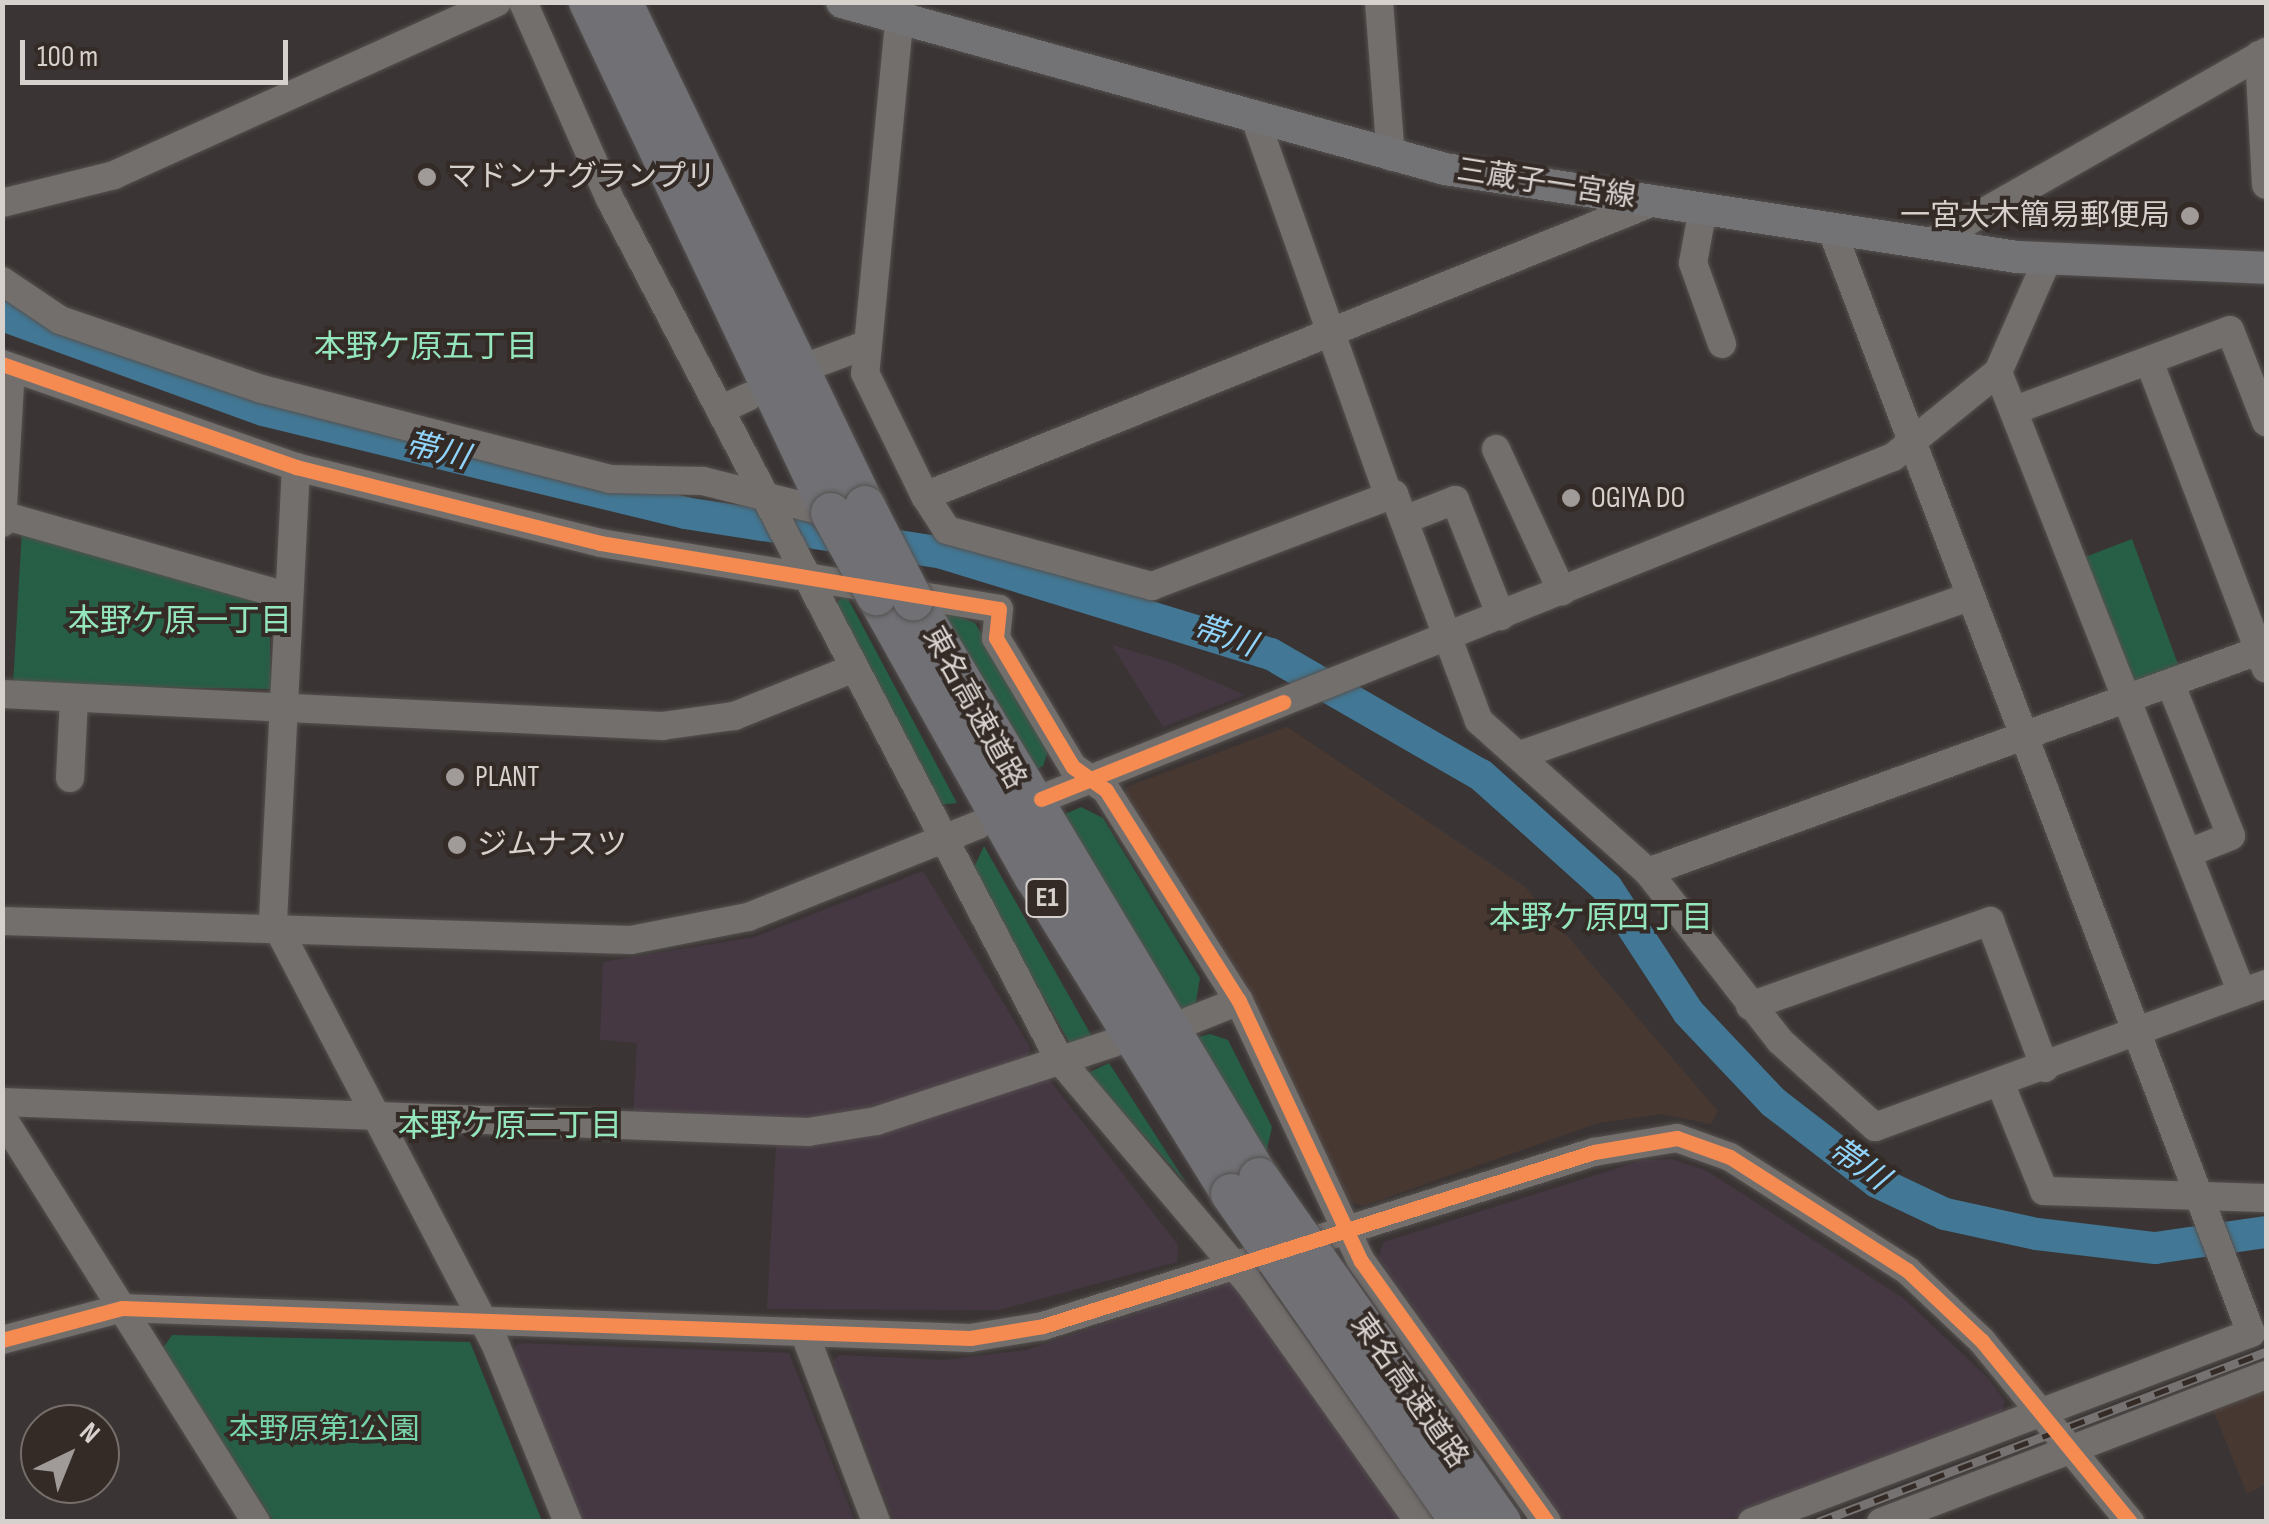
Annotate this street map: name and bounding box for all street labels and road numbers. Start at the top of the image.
street label: 三蔵子一宮線 [1454,152,1638,216]
street label: 東名高速道路 [915,621,1033,795]
road number: E1 [1024,875,1070,921]
street label: 東名高速道路 [1343,1307,1475,1475]

